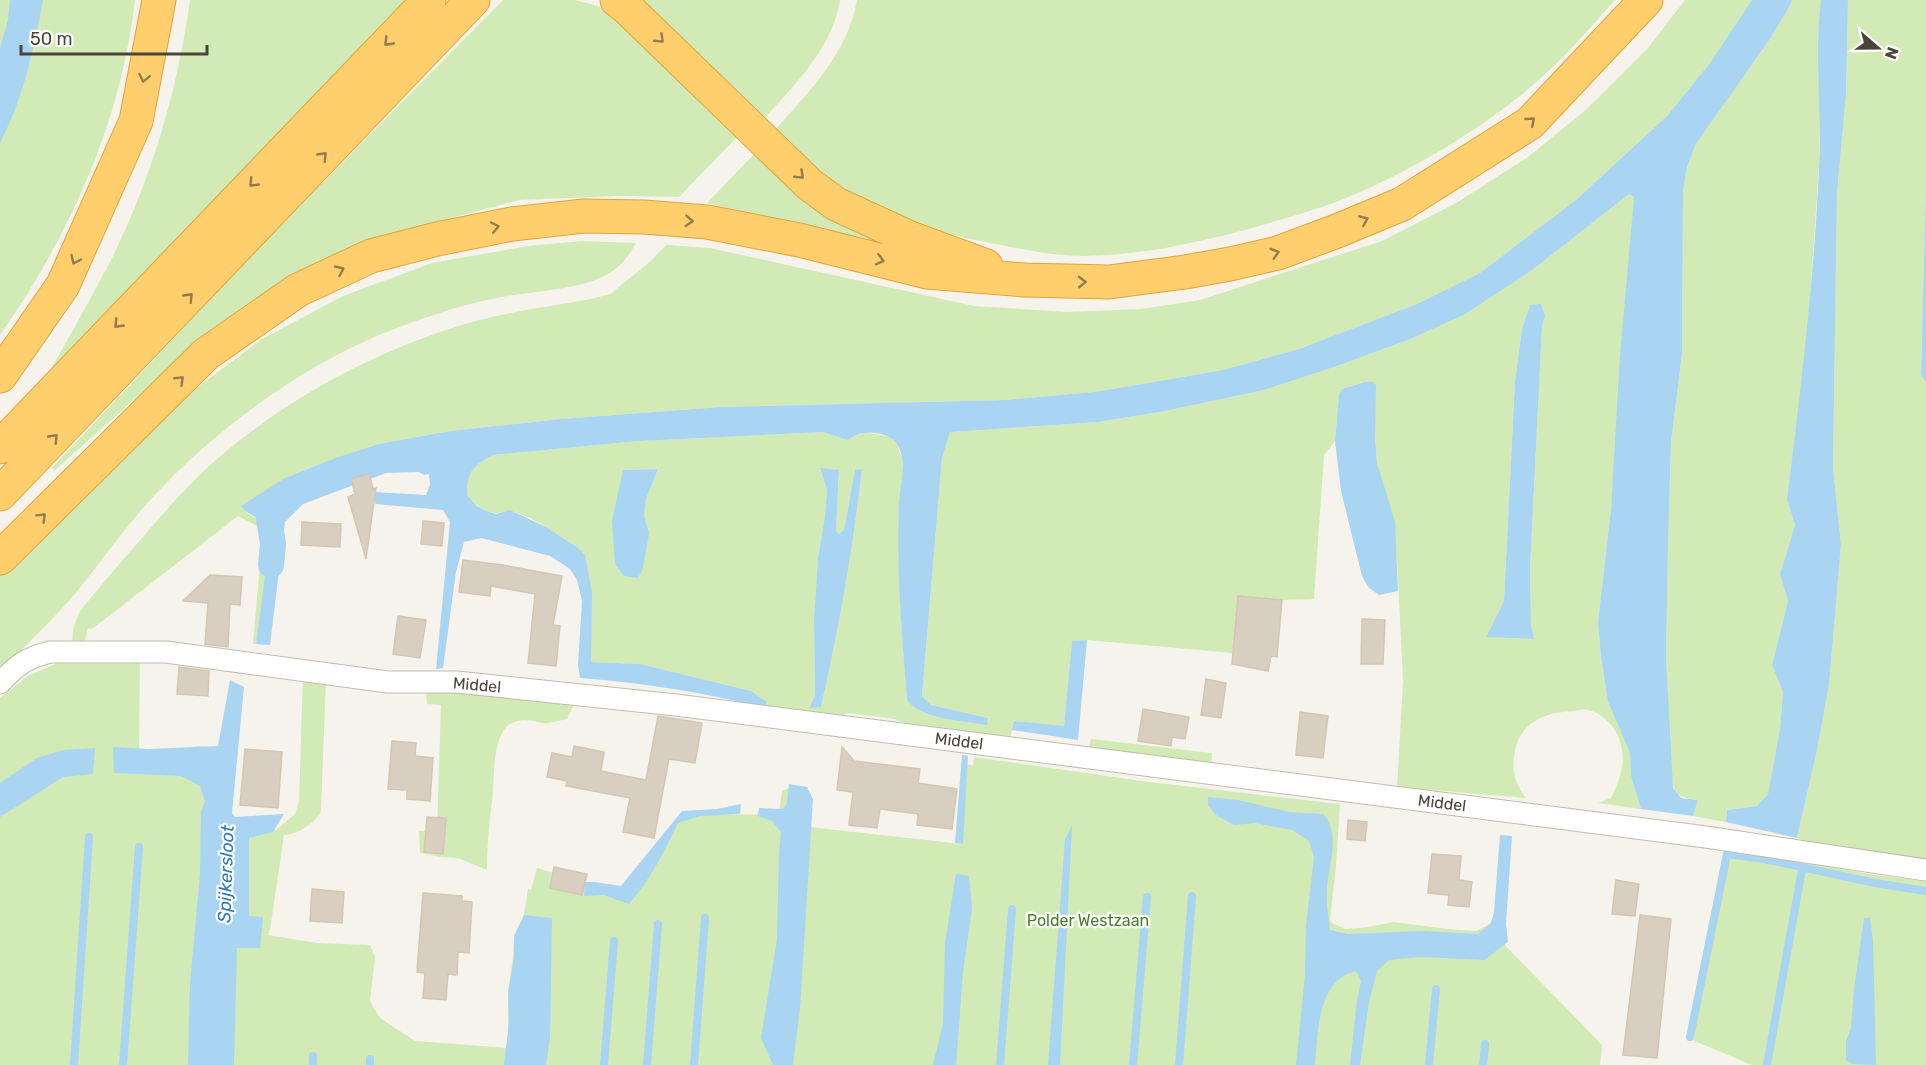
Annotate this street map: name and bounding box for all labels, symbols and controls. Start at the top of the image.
scale bar [21,18,207,56]
north arrow [1848,18,1908,78]
text: 50 m [30,28,73,50]
one-way arrow [653,32,664,43]
one-way arrow [385,35,396,46]
text: N [1881,44,1903,62]
one-way arrow [138,73,151,83]
one-way arrow [1524,117,1535,128]
one-way arrow [316,153,327,164]
one-way arrow [793,168,804,179]
one-way arrow [250,176,261,187]
one-way arrow [684,214,693,227]
one-way arrow [1358,215,1369,227]
one-way arrow [489,221,499,234]
one-way arrow [1269,248,1280,260]
one-way arrow [70,253,82,264]
one-way arrow [874,253,884,266]
one-way arrow [334,266,345,278]
one-way arrow [1078,276,1087,288]
one-way arrow [181,293,192,304]
one-way arrow [115,316,126,327]
one-way arrow [173,376,184,387]
one-way arrow [47,434,58,444]
one-way arrow [34,513,45,524]
street label: Middel [452,673,502,697]
street label: Middel [934,729,984,753]
street label: Middel [1417,791,1467,815]
water label: Spijkersloot [213,824,239,923]
park label: Polder Westzaan [1027,911,1149,930]

